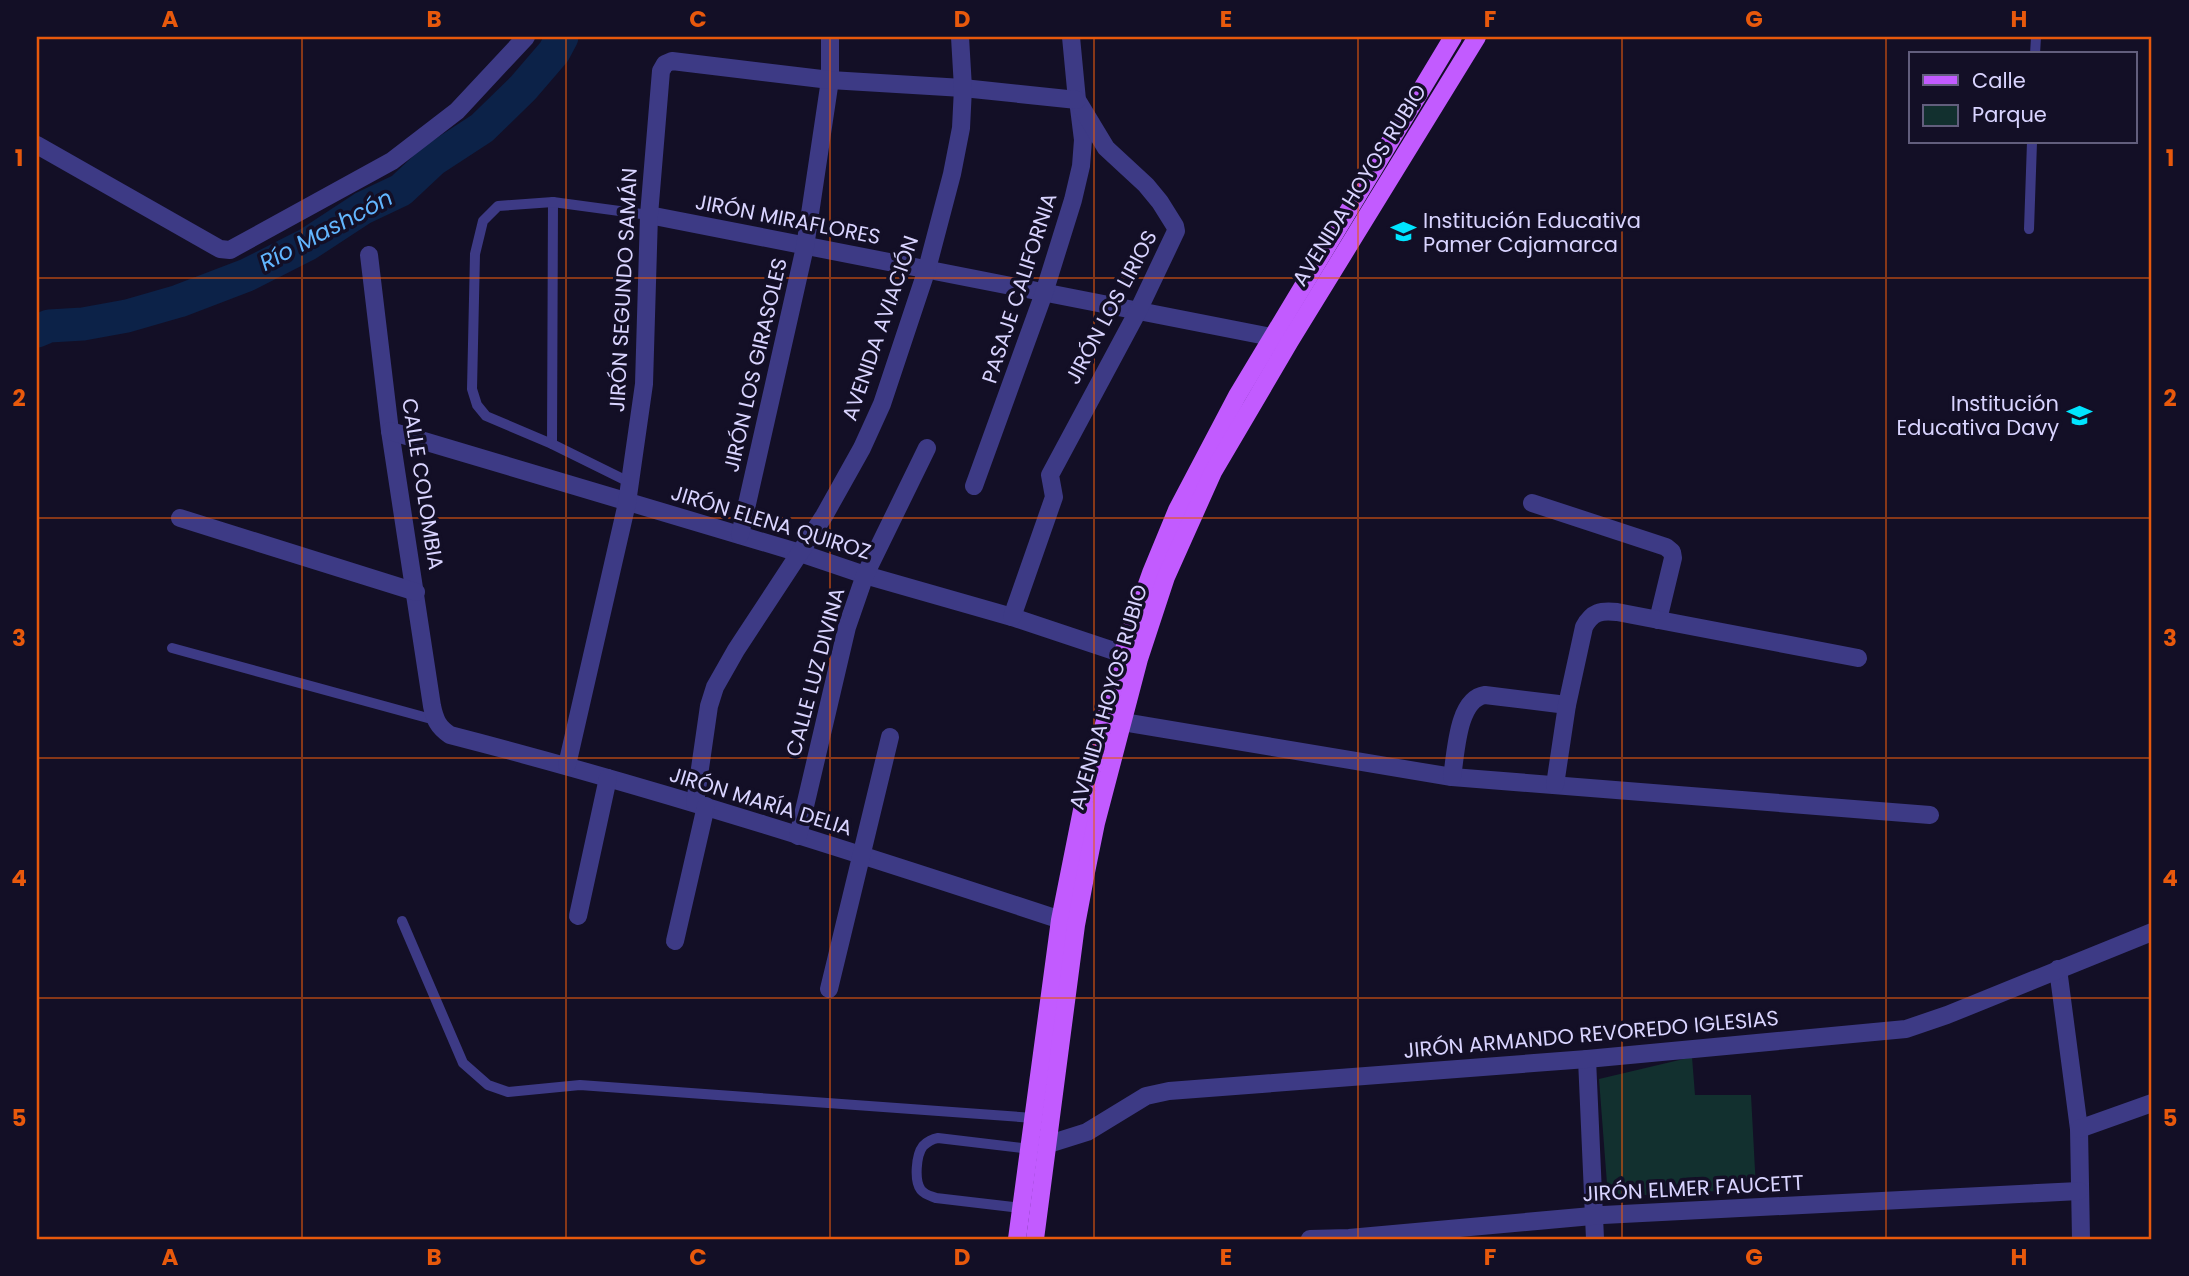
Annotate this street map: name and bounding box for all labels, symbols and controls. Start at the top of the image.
text: A [162,3,179,35]
text: B [426,3,442,35]
text: C [689,3,707,35]
text: D [954,3,970,35]
text: E [1220,3,1232,35]
text: F [1484,3,1496,35]
text: G [1745,3,1763,35]
text: H [2011,3,2027,35]
legend [1909,52,2136,144]
text: Calle [1972,66,2026,95]
street label: AVENIDA HOYOS RUBIO [1285,79,1433,291]
text: Parque [1972,100,2047,129]
text: 1 [15,142,23,174]
text: 1 [2166,142,2174,174]
street label: JIRÓN SEGUNDO SAMÁN [602,167,644,413]
water label: Río Mashcón [254,181,398,279]
street label: JIRÓN MIRAFLORES [693,187,883,251]
street label: PASAJE CALIFORNIA [974,189,1064,387]
place label: Institución Educativa Pamer Cajamarca [1423,206,1641,259]
school or university icon: Institución Educativa Pamer Cajamarca [1389,218,1417,246]
street label: JIRÓN LOS LIRIOS [1058,225,1164,389]
street label: AVENIDA AVIACIÓN [835,232,925,424]
street label: JIRÓN LOS GIRASOLES [716,255,794,475]
text: 2 [12,382,26,414]
text: 2 [2163,382,2177,414]
place label: Institución Educativa Davy [1897,389,2059,442]
street label: CALLE COLOMBIA [395,396,451,572]
school or university icon: Institución Educativa Davy [2065,401,2093,429]
street label: JIRÓN ELENA QUIROZ [667,478,875,566]
street label: AVENIDA HOYOS RUBIO [1062,581,1154,813]
street label: CALLE LUZ DIVINA [779,584,851,760]
text: 3 [12,622,26,654]
text: 3 [2163,622,2177,654]
street label: JIRÓN MARÍA DELIA [666,759,856,843]
text: 4 [11,862,27,894]
text: 4 [2162,862,2178,894]
street label: JIRÓN ARMANDO REVOREDO IGLESIAS [1402,1003,1780,1065]
text: 5 [12,1102,26,1134]
text: 5 [2163,1102,2177,1134]
street label: JIRÓN ELMER FAUCETT [1582,1168,1804,1208]
text: A [162,1241,179,1273]
text: B [426,1241,442,1273]
text: C [689,1241,707,1273]
text: D [954,1241,970,1273]
text: E [1220,1241,1232,1273]
text: F [1484,1241,1496,1273]
text: G [1745,1241,1763,1273]
text: H [2011,1241,2027,1273]

